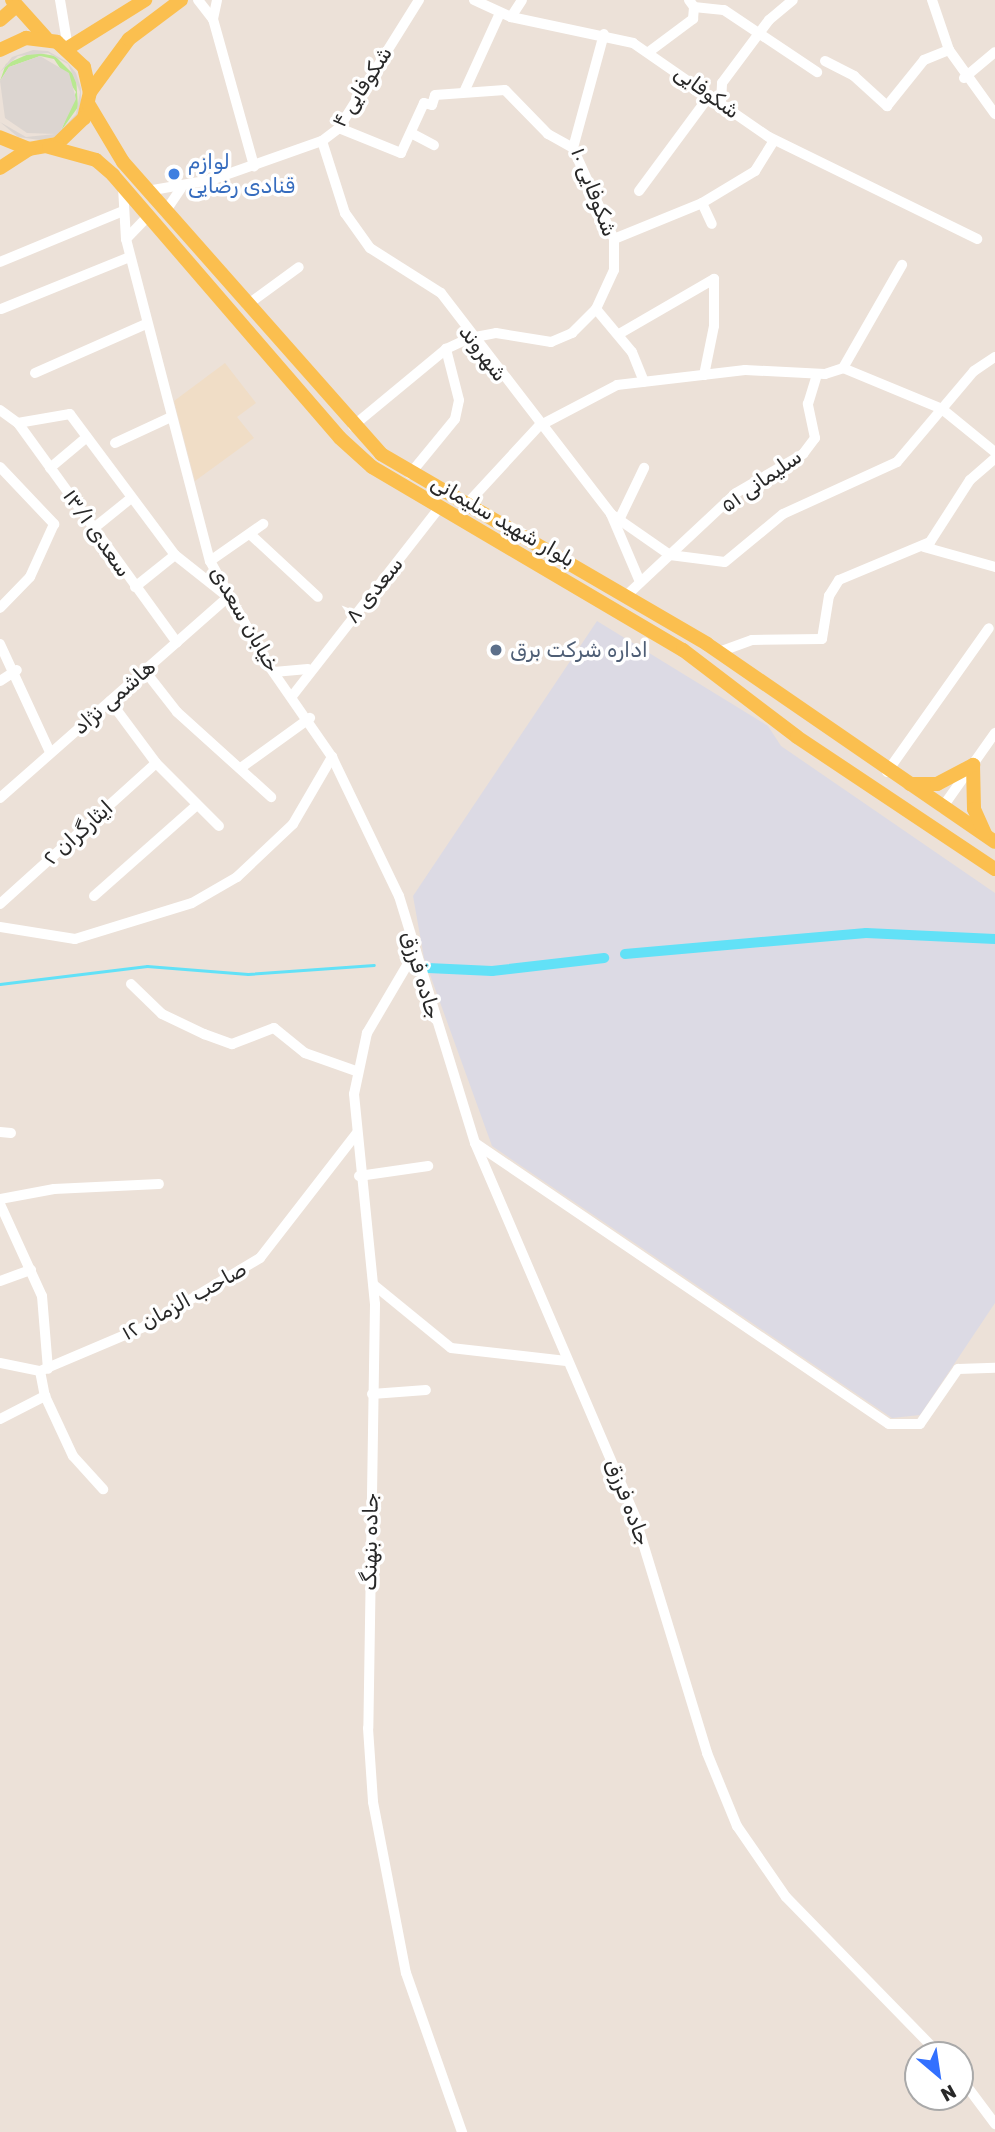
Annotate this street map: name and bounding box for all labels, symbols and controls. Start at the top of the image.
street label: شکوفایی ۴ [326,42,398,132]
street label: شکوفایی [669,60,745,124]
street label: شکوفایی ۱۰ [566,144,622,240]
place label: لوازم قنادی رضایی [188,149,295,199]
marker: لوازم قنادی رضایی [166,166,182,182]
street label: شهروند [454,320,512,386]
street label: سلیمانی ۵۱ [715,444,807,518]
street label: بلوار شهید سلیمانی [427,470,579,572]
street label: سعدی ۱۳/۱ [58,484,136,582]
street label: سعدی ۸ [340,552,408,628]
street label: خیابان سعدی [205,561,285,677]
place label: اداره شرکت برق [510,637,648,663]
marker: اداره شرکت برق [488,642,504,658]
street label: هاشمی نژاد [68,654,160,740]
street label: ایثارگران ۲ [38,795,118,871]
street label: جاده فرزق [396,928,446,1022]
street label: صاحب الزمان ۱۲ [117,1256,251,1346]
street label: جاده فرزق [600,1455,656,1549]
street label: جاده بنهنگ [357,1493,383,1591]
north arrow [904,2041,974,2111]
text: N [937,2080,960,2106]

